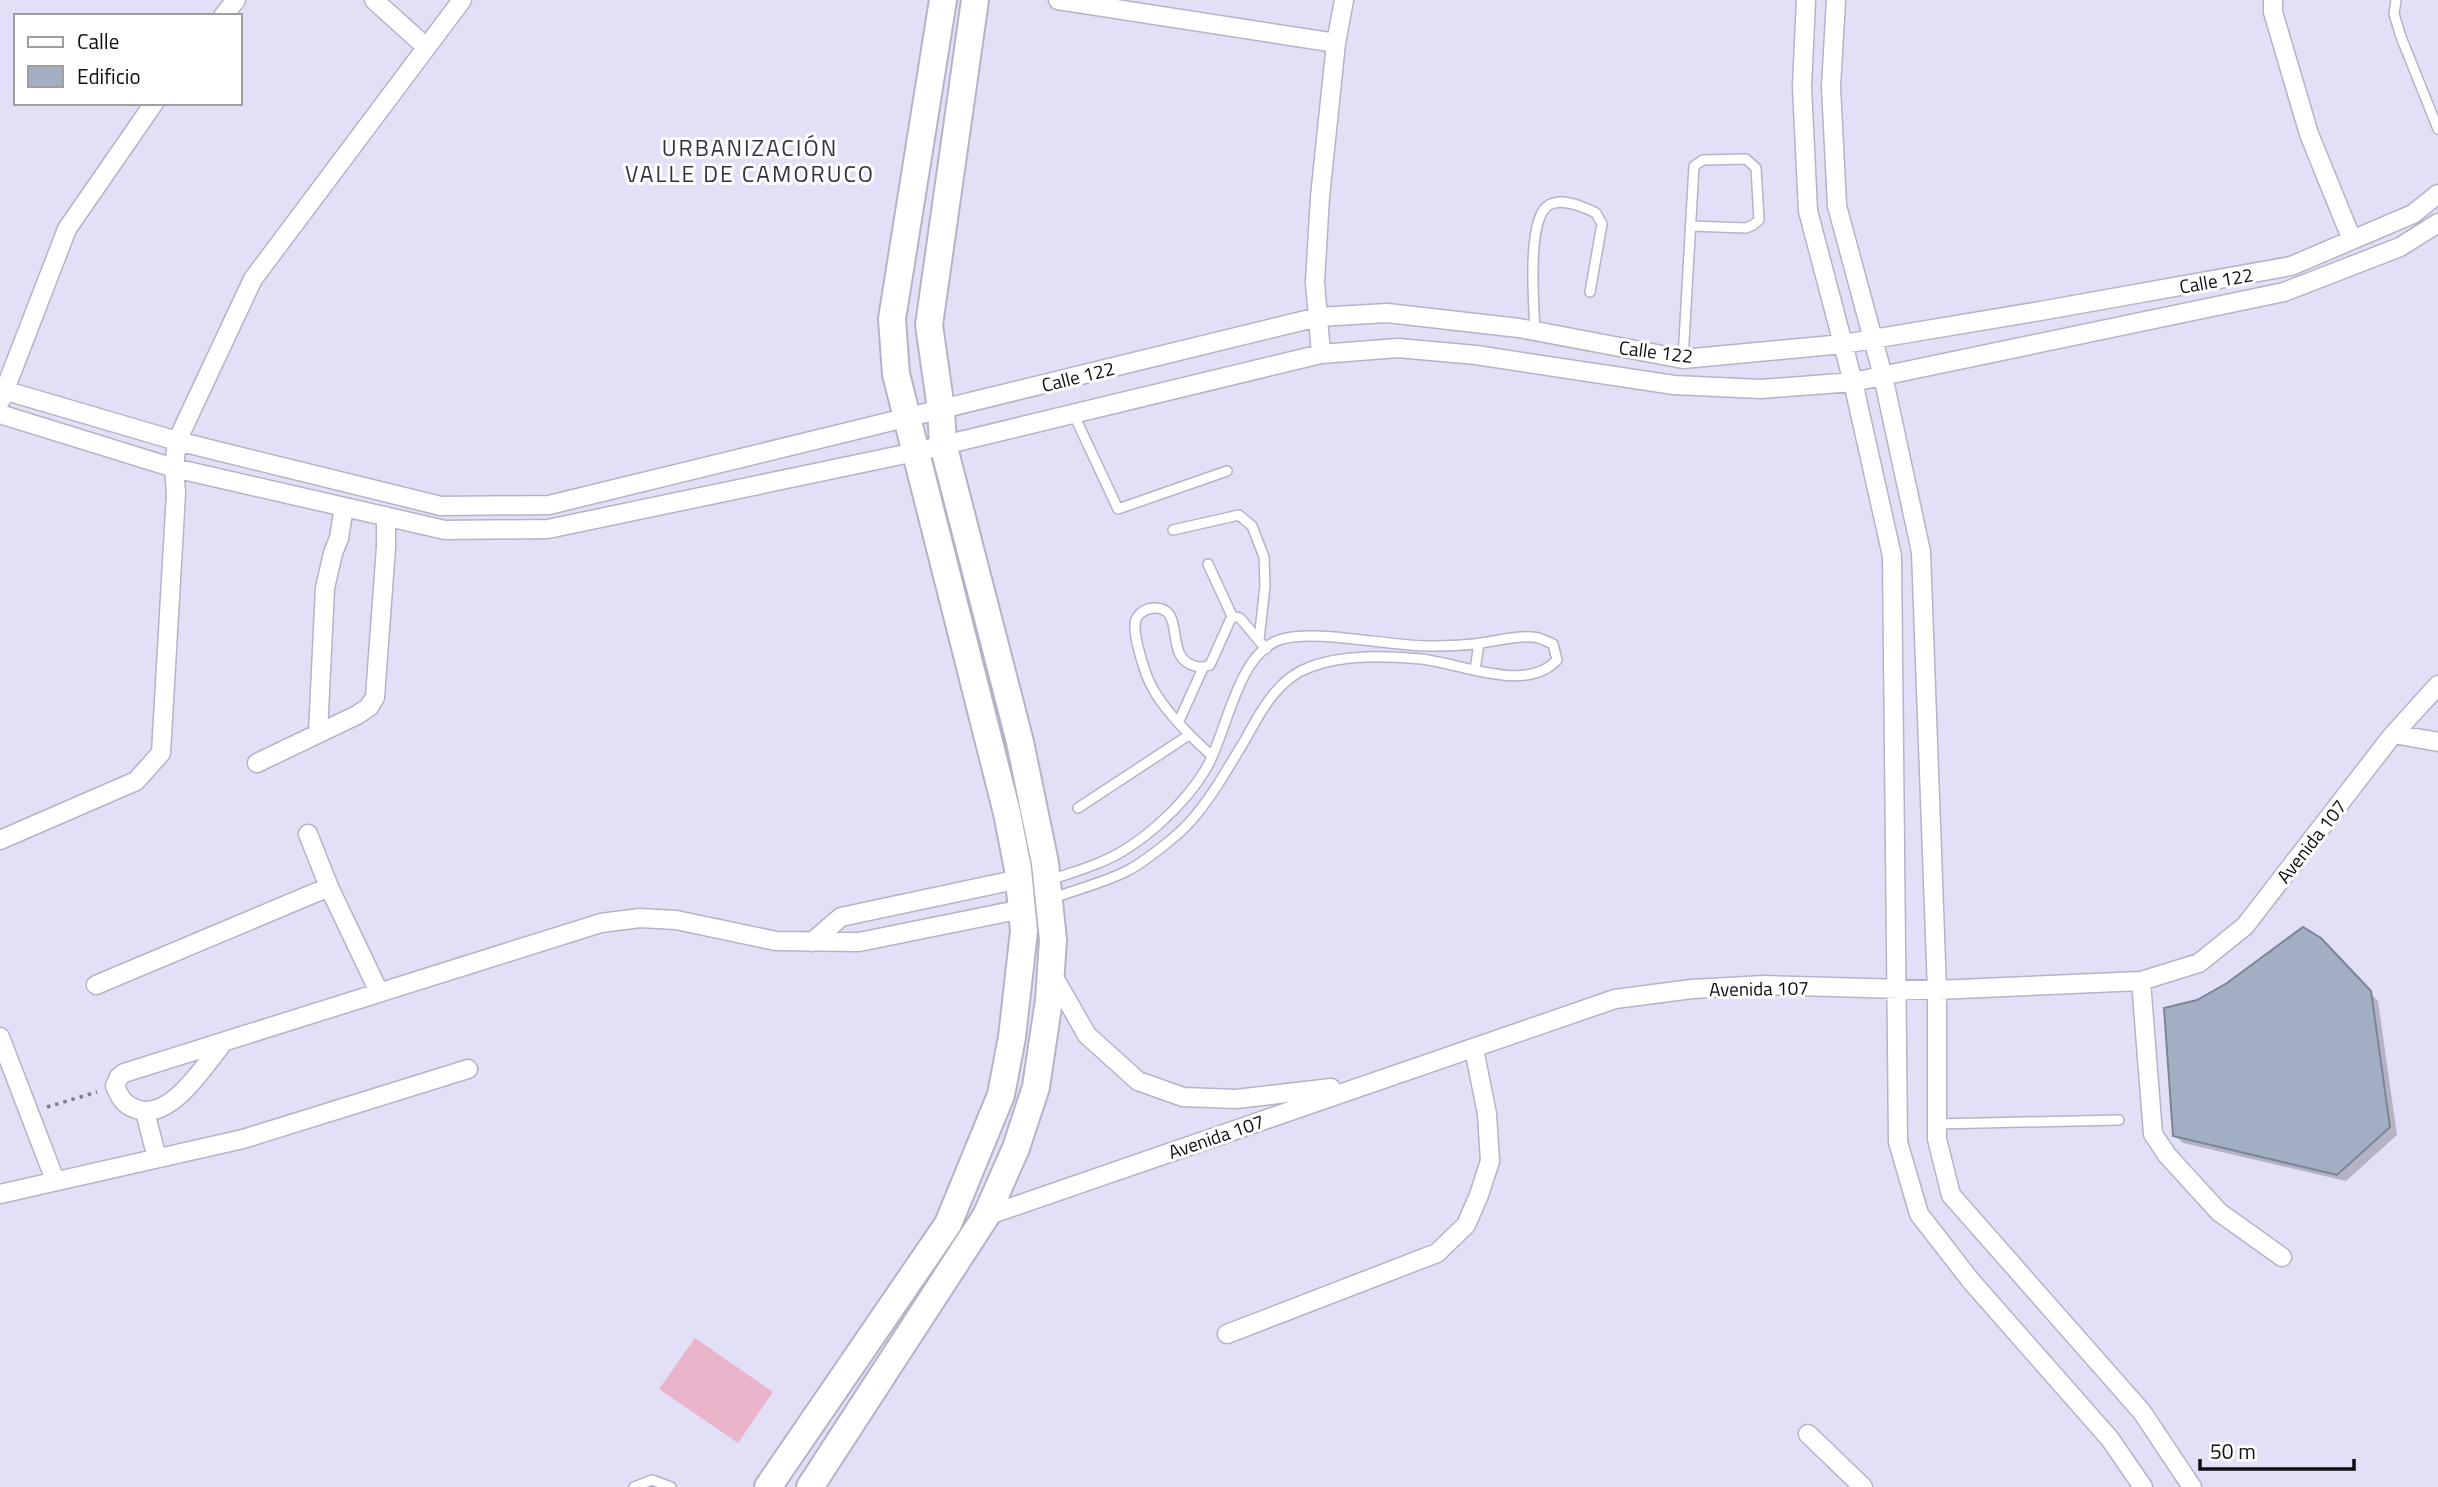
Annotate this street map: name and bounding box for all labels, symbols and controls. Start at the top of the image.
legend [14,14,242,105]
text: Calle [77,25,119,57]
text: Edificio [77,60,141,92]
district label: URBANIZACIÓN VALLE DE CAMORUCO [625,130,875,191]
street label: Calle 122 [2177,259,2255,301]
street label: Calle 122 [1617,332,1695,370]
street label: Calle 122 [1038,353,1118,399]
street label: Avenida 107 [2269,793,2353,889]
street label: Avenida 107 [1709,973,1809,1003]
street label: Avenida 107 [1164,1106,1268,1166]
scale bar [2200,1428,2354,1472]
text: 50 m [2210,1435,2256,1467]

